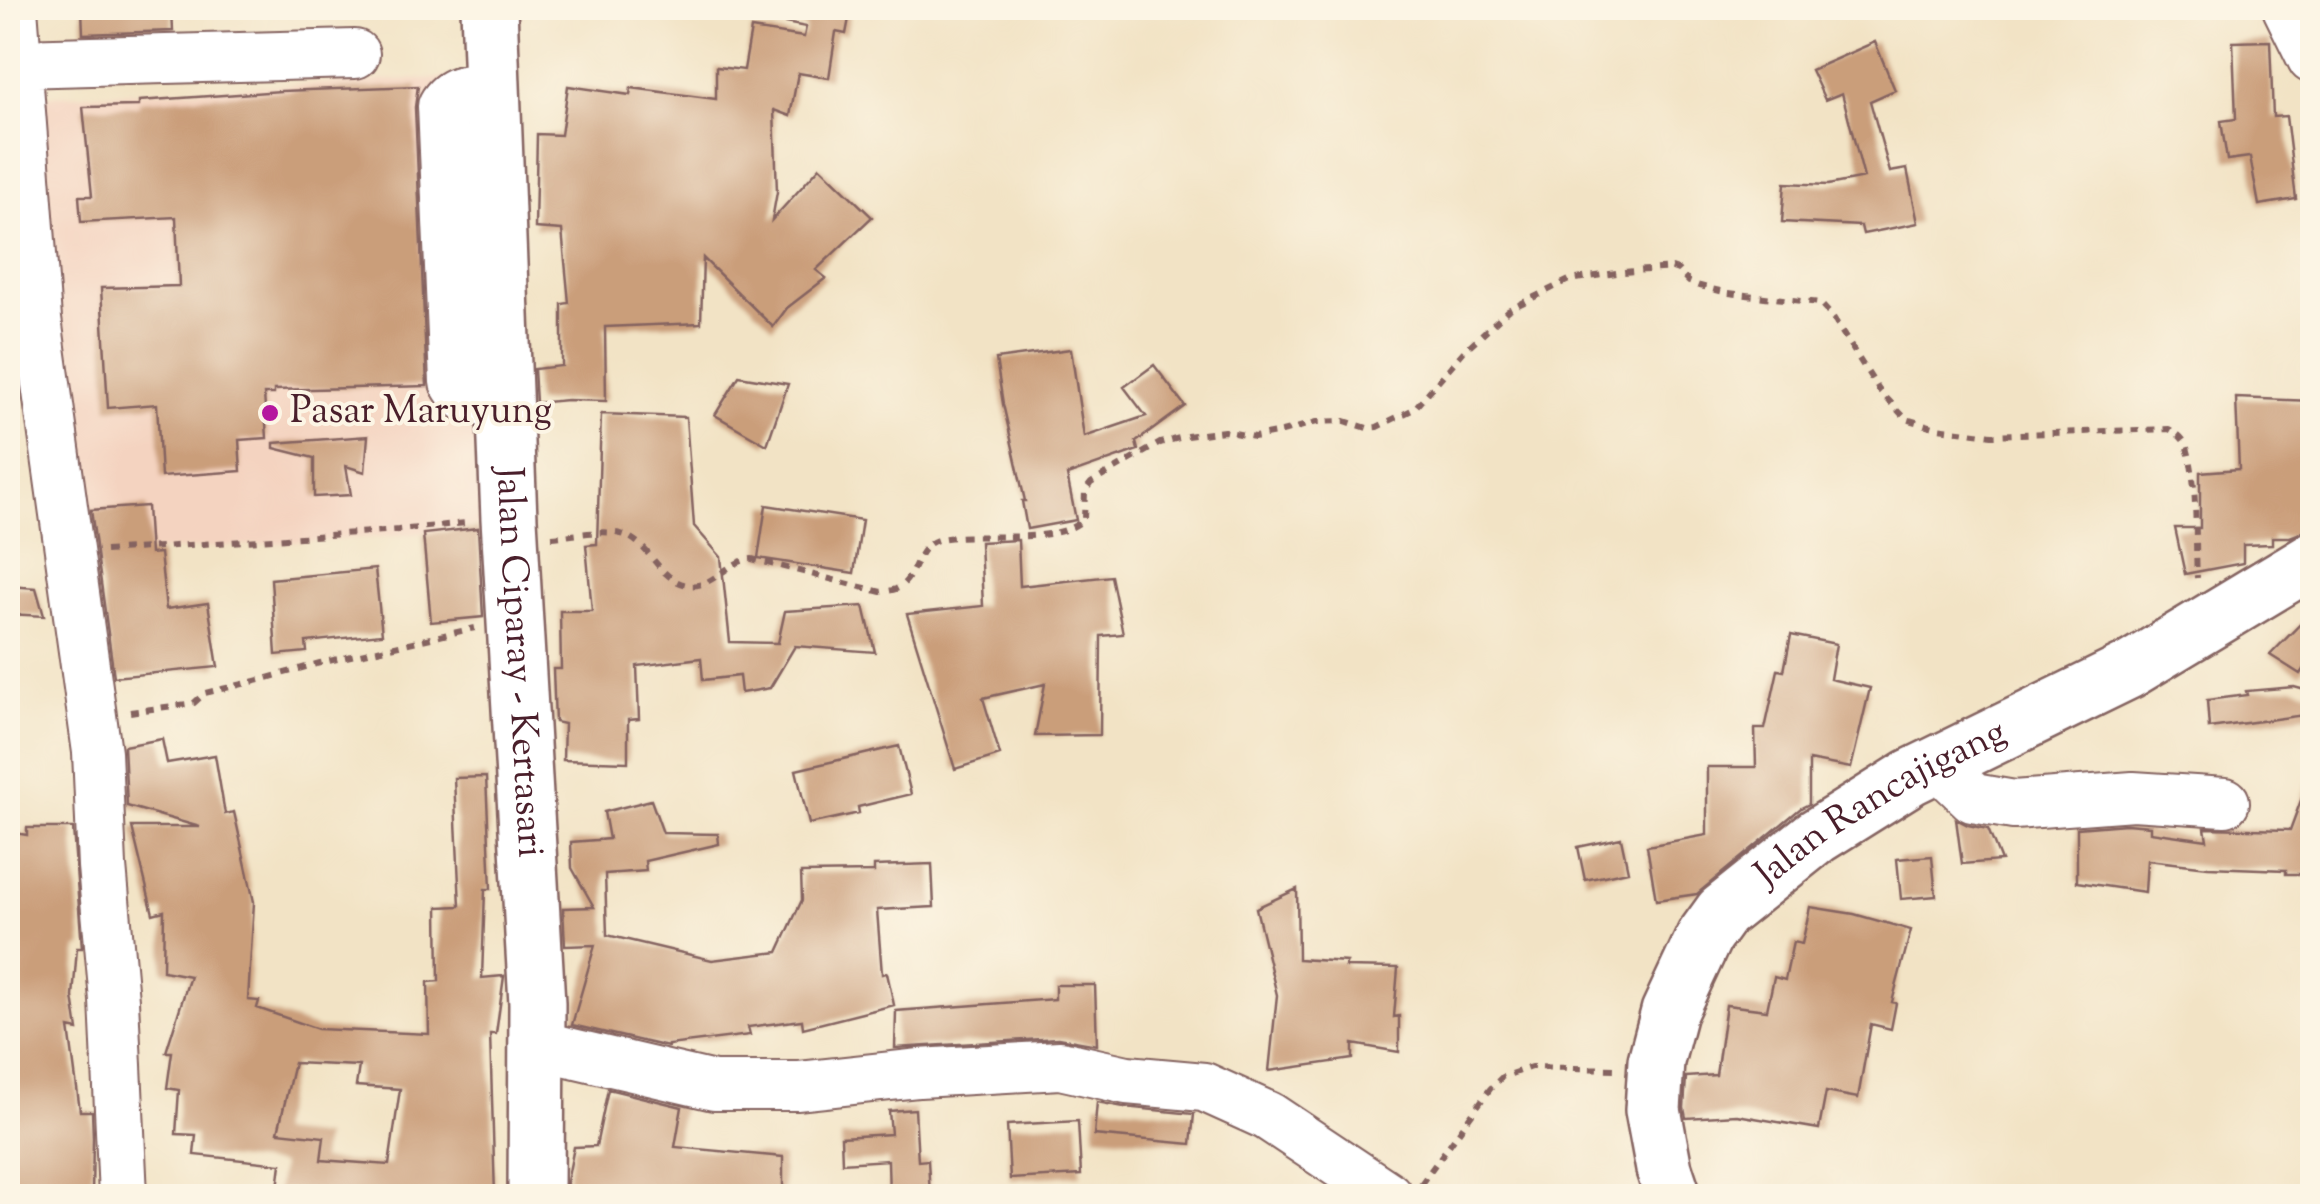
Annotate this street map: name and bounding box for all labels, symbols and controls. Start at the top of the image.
place label: Pasar Maruyung [290,386,552,440]
marker: Pasar Maruyung [259,402,281,424]
street label: Jalan Ciparay - Kertasari [480,464,556,859]
street label: Jalan Rancajigang [1743,707,2016,903]

